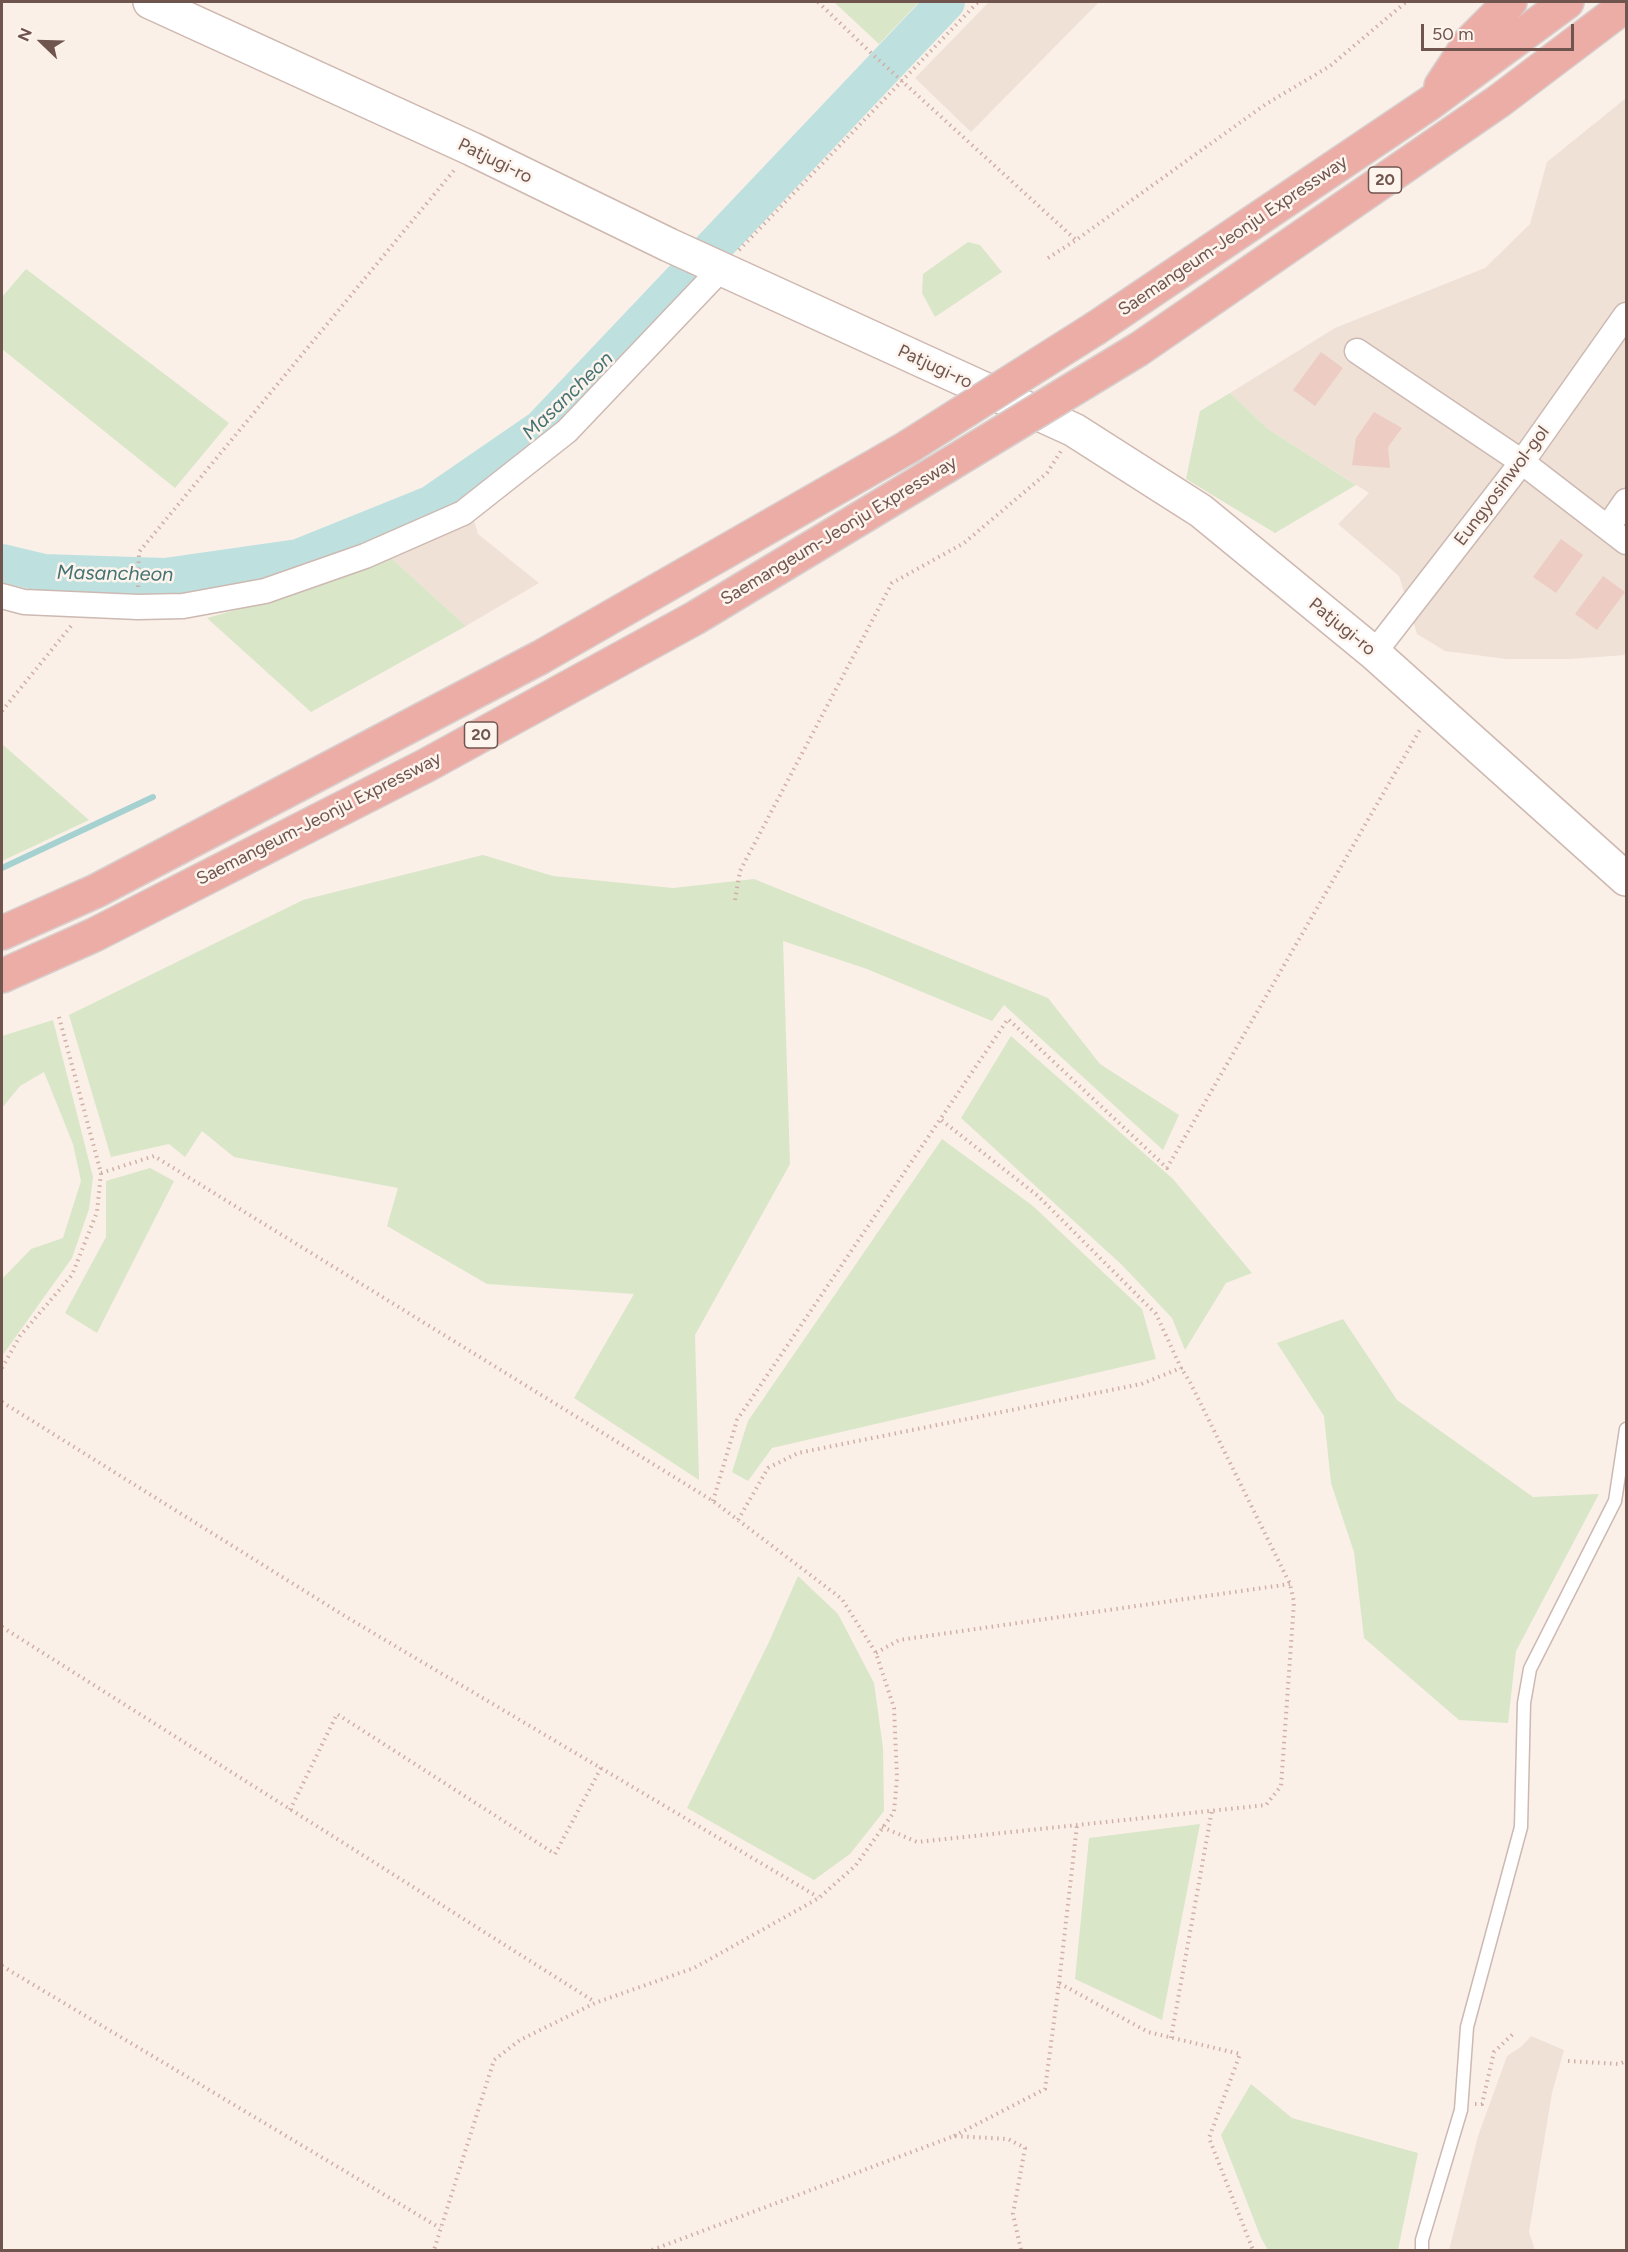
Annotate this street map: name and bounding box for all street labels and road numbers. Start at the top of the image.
street label: Patjugi-ro [454,134,536,188]
street label: Saemangeum-Jeonju Expressway [1114,151,1352,321]
road number: 20 [1368,167,1402,193]
street label: Patjugi-ro [894,340,976,394]
street label: Eungyosinwol-gol [1450,422,1554,550]
street label: Saemangeum-Jeonju Expressway [717,452,961,610]
street label: Patjugi-ro [1304,593,1380,661]
road number: 20 [464,722,498,748]
street label: Saemangeum-Jeonju Expressway [193,748,445,890]

